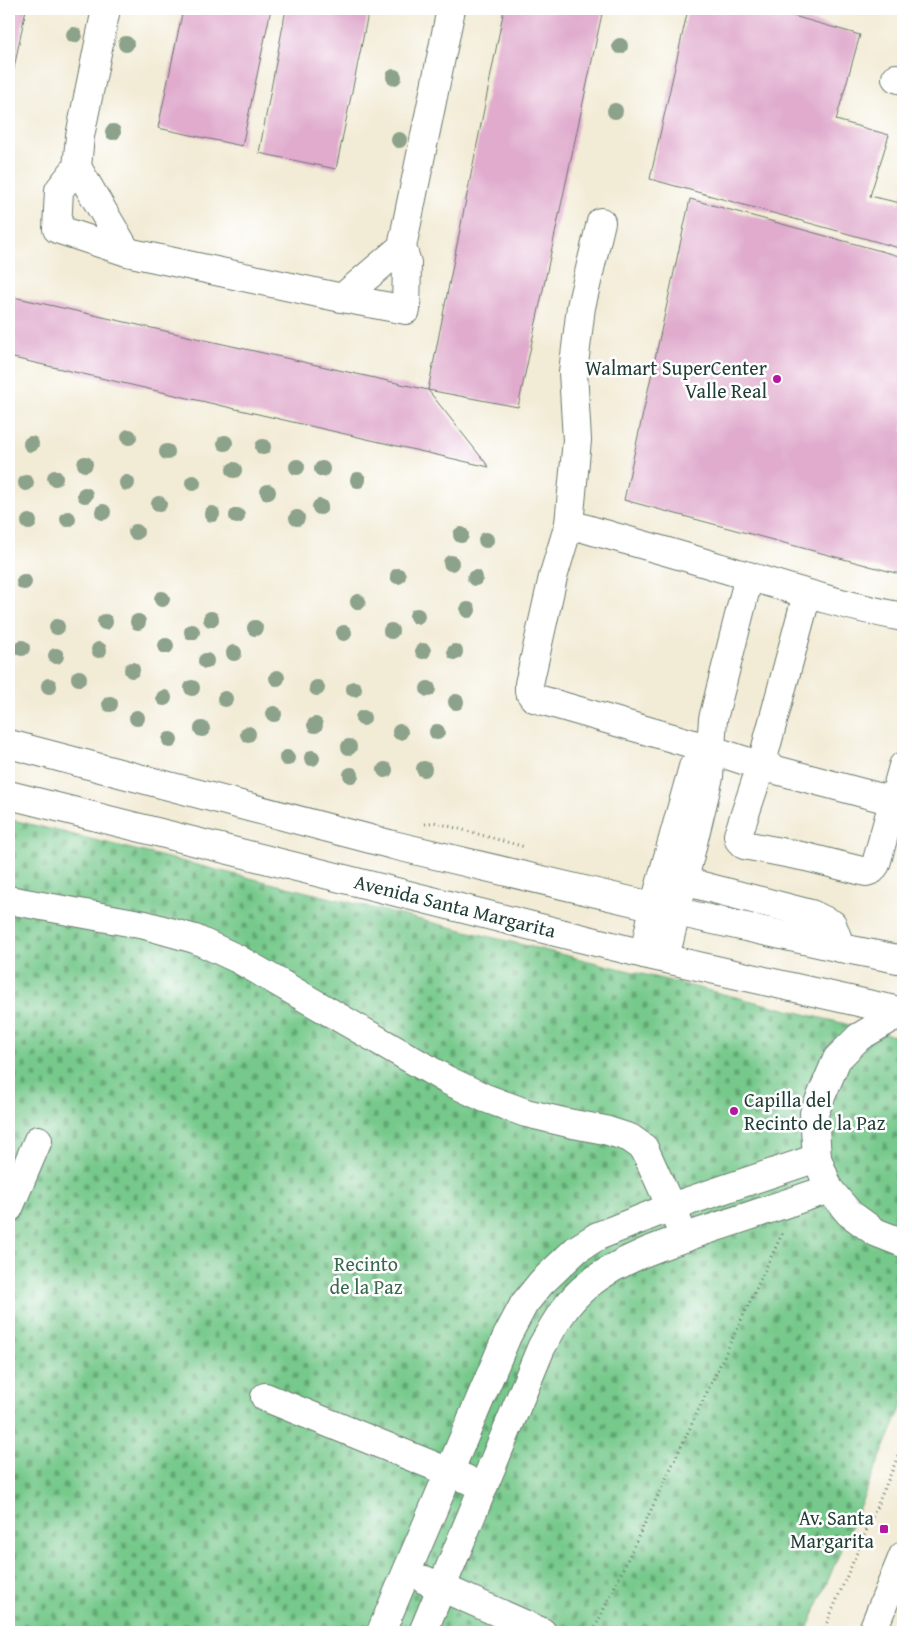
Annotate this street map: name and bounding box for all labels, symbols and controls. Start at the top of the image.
place label: Walmart SuperCenter Valle Real [585,353,767,405]
marker: Walmart SuperCenter Valle Real [771,373,783,385]
street label: Avenida Santa Margarita [351,866,559,945]
place label: Capilla del Recinto de la Paz [744,1085,885,1137]
marker: Capilla del Recinto de la Paz [728,1105,740,1117]
park label: Recinto de la Paz [330,1249,403,1301]
place label: Av. Santa Margarita [790,1503,875,1555]
marker: Av. Santa Margarita [878,1523,890,1535]

